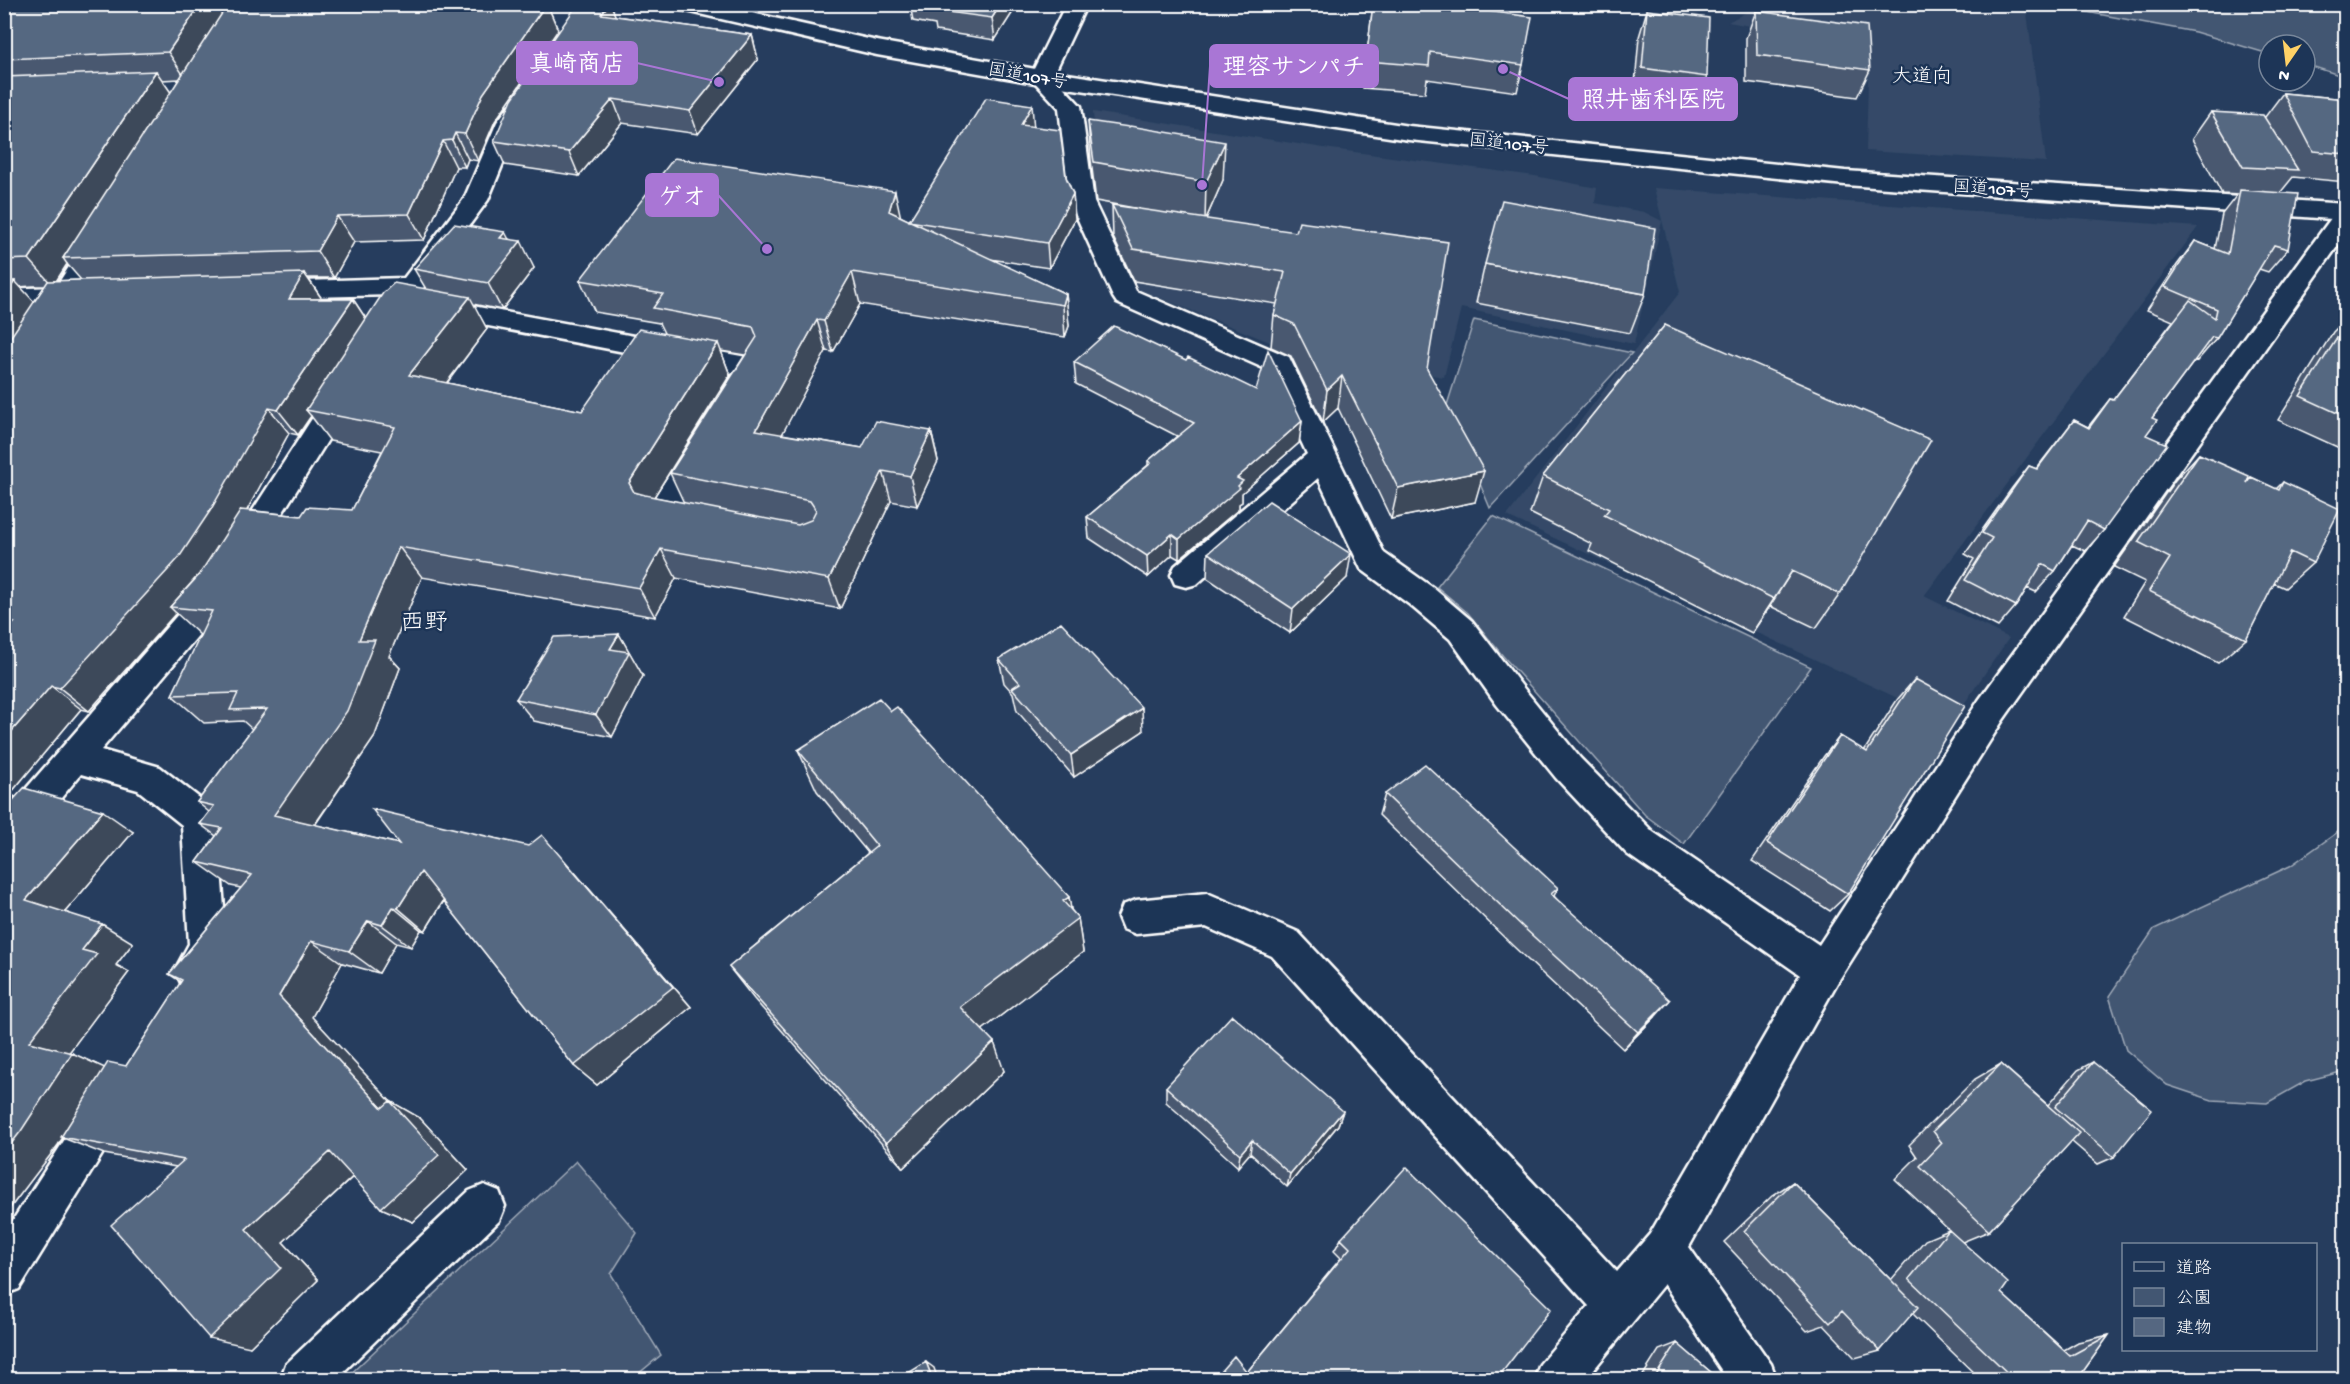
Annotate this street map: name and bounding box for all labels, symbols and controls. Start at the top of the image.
north arrow [2257,33,2317,93]
callout: 真崎商店 [517,42,637,84]
callout: 理容サンパチ [1210,45,1378,87]
text: 真崎商店 [529,51,625,81]
text: 理容サンパチ [1222,54,1366,84]
street label: 国道107号 [986,59,1069,95]
text: N [2276,64,2292,85]
district label: 大道向 [1892,65,1952,90]
callout: 照井歯科医院 [1569,78,1737,120]
text: 照井歯科医院 [1581,87,1725,117]
street label: 国道107号 [1467,130,1550,160]
callout: ゲオ [646,174,718,216]
street label: 国道107号 [1952,176,2034,204]
text: ゲオ [658,185,706,214]
district label: 西野 [400,610,448,639]
legend [2122,1243,2317,1351]
text: 道路 [2176,1258,2212,1280]
text: 公園 [2176,1289,2212,1310]
text: 建物 [2176,1318,2212,1340]

